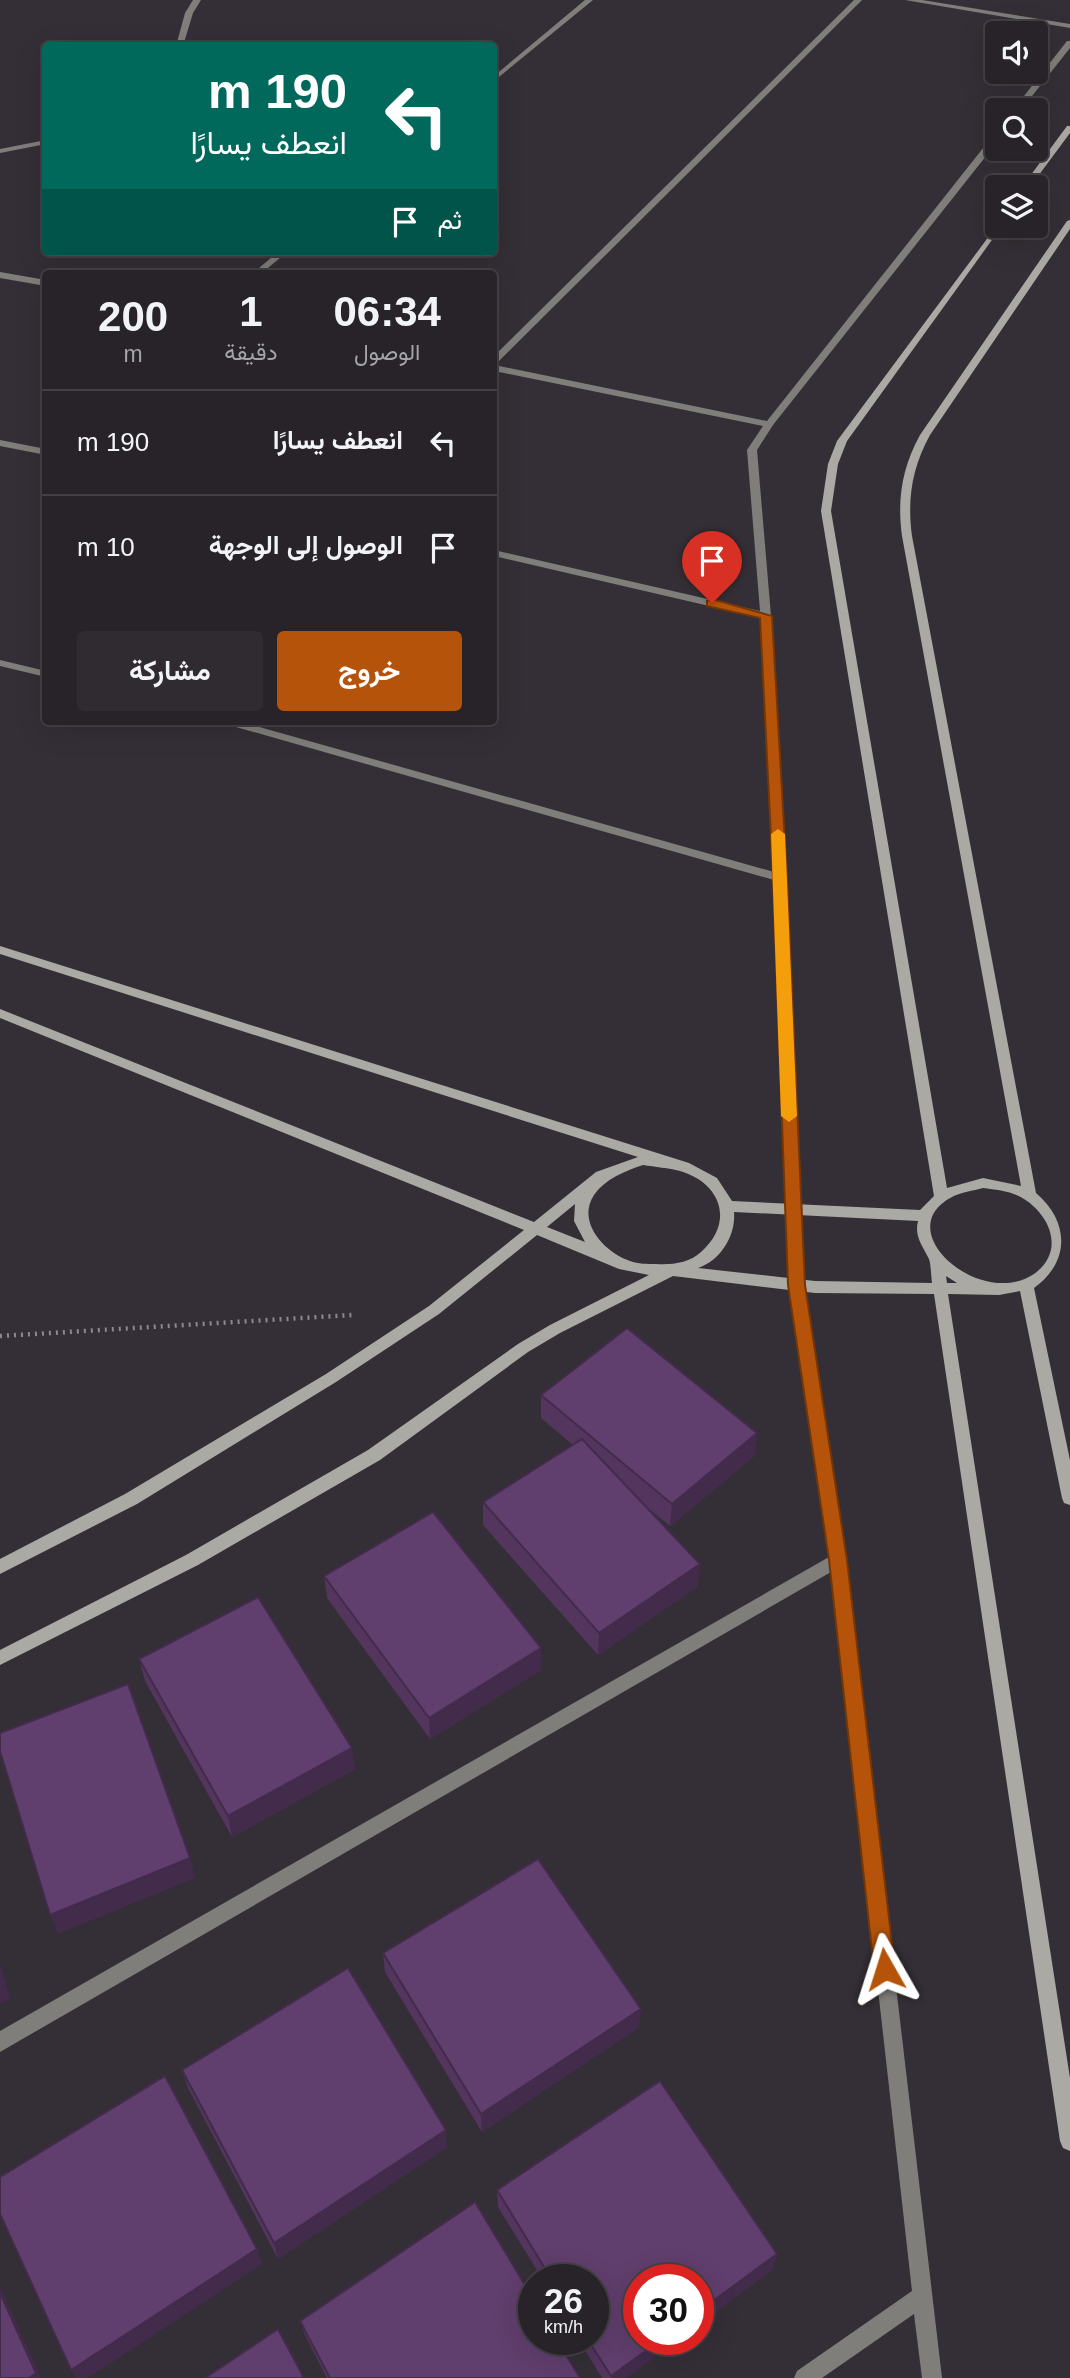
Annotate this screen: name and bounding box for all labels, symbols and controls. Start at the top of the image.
map controls [985,21,1048,238]
button: sound [985,21,1048,84]
text: 190 m [208,64,347,118]
icon: left [371,70,462,161]
button: search [985,98,1048,161]
text: انعطف يسارًا [190,125,347,161]
button: layers [985,175,1048,238]
icon: arrive [386,203,424,241]
text: ثم [438,205,462,235]
text: 1 [239,288,263,335]
text: 06:34 [334,288,441,335]
text: 200 [98,293,168,340]
text: دقيقة [224,339,277,365]
text: الوصول [354,339,420,365]
text: m [124,341,143,367]
icon: left [424,424,462,462]
text: انعطف يسارًا [273,425,403,455]
text: 190 m [77,427,149,457]
icon: arrive [424,529,462,567]
text: الوصول إلى الوجهة [209,530,403,560]
pin [682,531,742,603]
text: 10 m [77,532,135,562]
icon: arrive [693,542,731,580]
button: مشاركة [77,631,263,711]
button: خروج [277,631,462,711]
position arrow [848,1932,922,2006]
speed limit sign: 30 [623,2264,714,2355]
text: 26 [544,2281,583,2320]
text: km/h [544,2317,583,2337]

